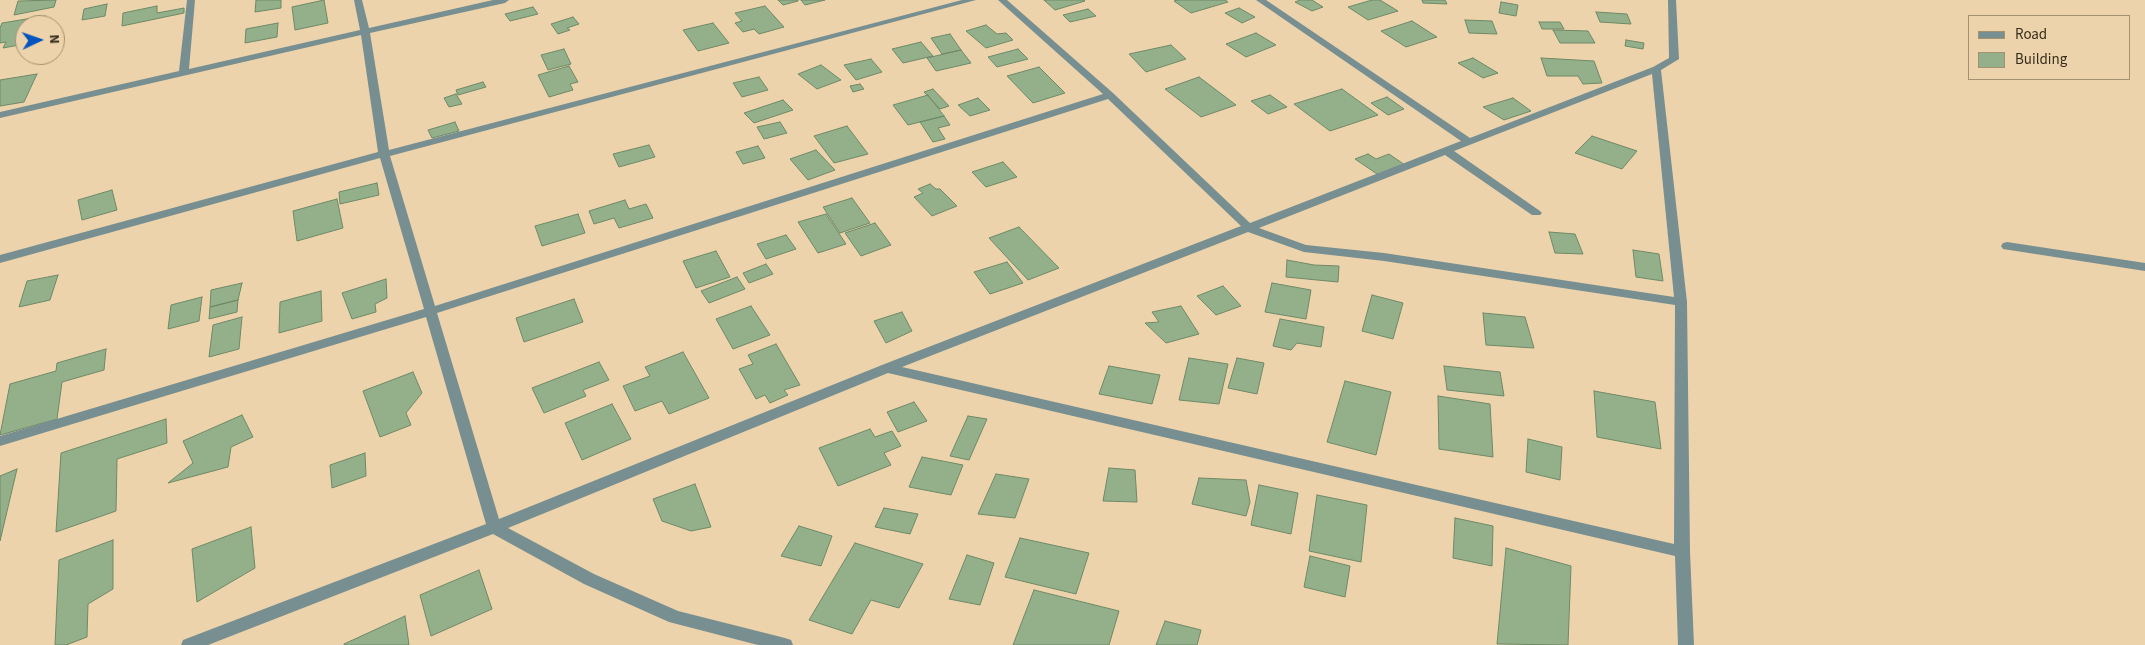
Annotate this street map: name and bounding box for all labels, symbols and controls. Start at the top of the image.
north arrow [15,15,65,65]
legend [1968,15,2130,80]
text: Road [2015,24,2047,45]
text: N [44,34,64,44]
text: Building [2015,49,2067,70]

